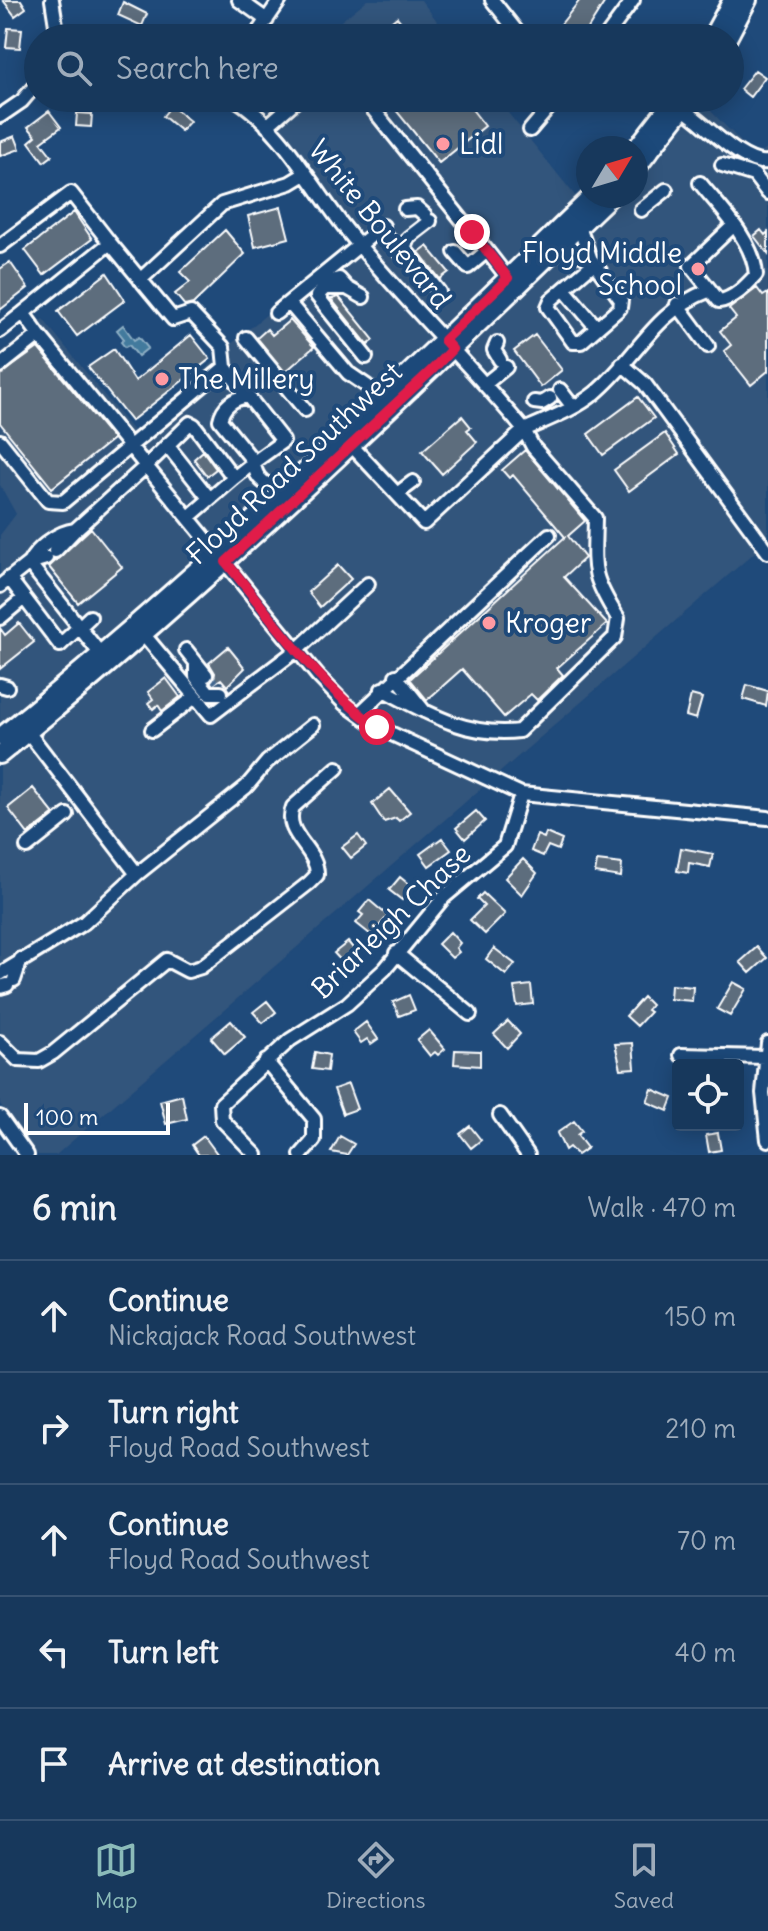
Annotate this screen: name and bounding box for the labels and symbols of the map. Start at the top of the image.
place label: Lidl [459,126,503,162]
street label: White Boulevard [301,132,459,316]
marker: Lidl [434,135,452,153]
north arrow [576,136,648,208]
route end [454,214,490,250]
place label: Floyd Middle School [522,235,682,303]
marker: Floyd Middle School [689,260,707,278]
street label: Floyd Road Southwest [179,354,409,572]
place label: The Millery [178,361,314,397]
marker: The Millery [153,370,171,388]
place label: Kroger [505,605,591,641]
marker: Kroger [480,614,498,632]
route start [359,709,395,745]
street label: Briarleigh Chase [304,836,478,1006]
scale bar [24,1099,170,1135]

